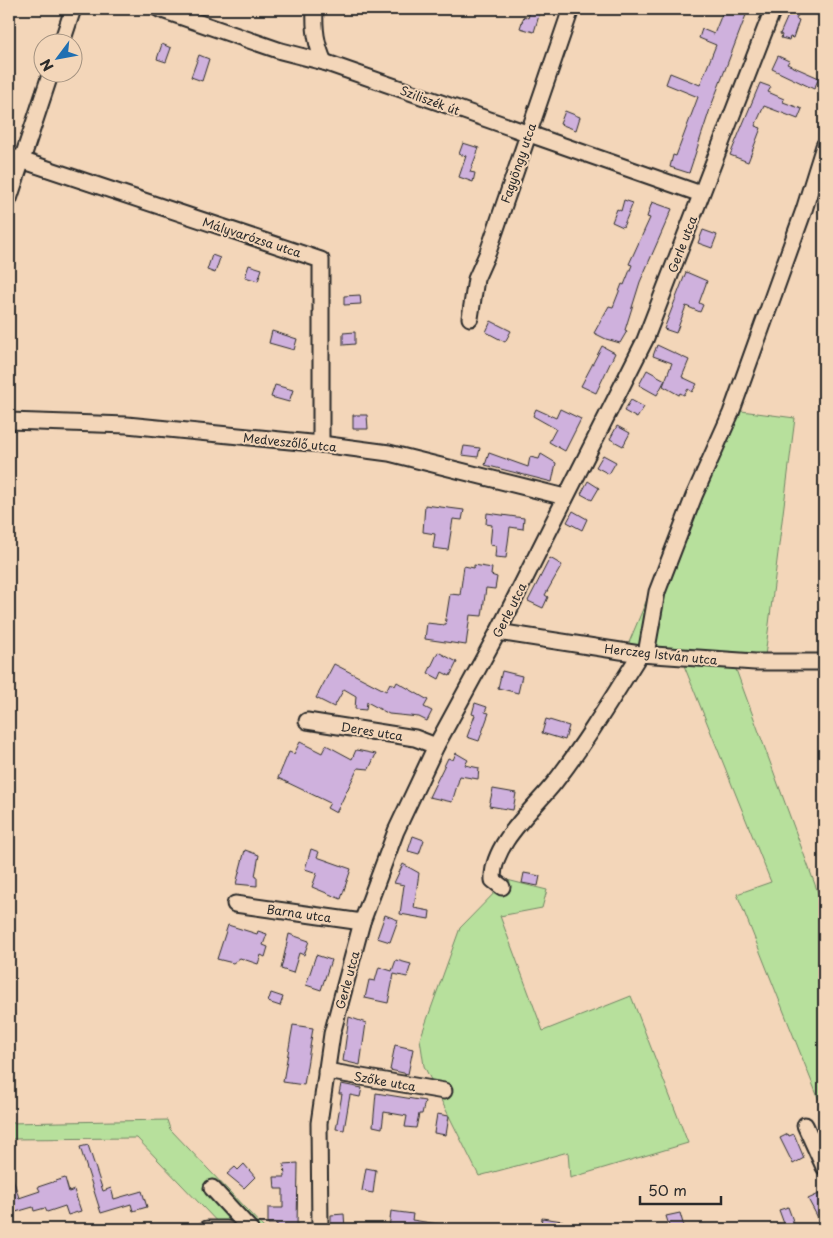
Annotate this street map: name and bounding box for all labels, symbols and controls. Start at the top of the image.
north arrow [32,32,82,82]
text: N [35,55,58,75]
street label: Sziliszék út [398,81,463,119]
street label: Fagyöngy utca [496,120,540,206]
street label: Gerle utca [663,212,701,275]
street label: Mályvarózsa utca [200,213,304,262]
street label: Medveszőlő utca [242,428,338,456]
street label: Gerle utca [487,579,531,641]
street label: Herczeg István utca [604,639,719,669]
street label: Deres utca [340,717,405,745]
street label: Barna utca [265,900,333,927]
street label: Gerle utca [331,948,364,1011]
street label: Szőke utca [353,1067,418,1095]
scale bar [640,1173,722,1205]
text: 50 m [648,1178,687,1201]

